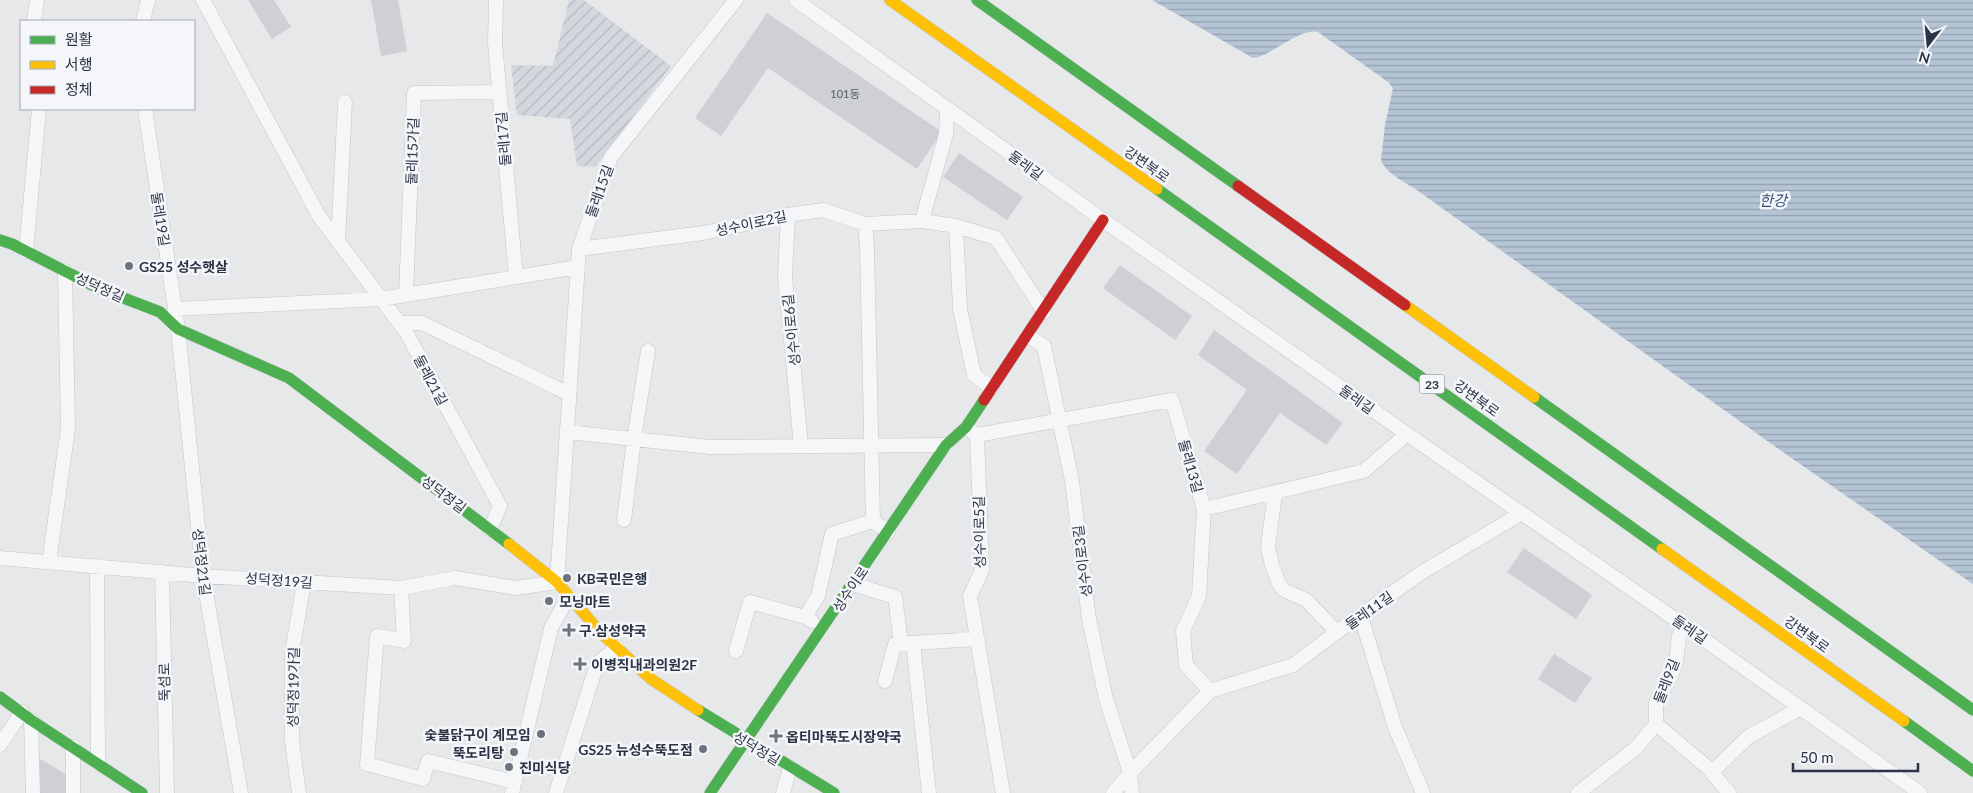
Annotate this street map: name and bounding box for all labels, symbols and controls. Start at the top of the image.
legend [20,20,195,110]
north arrow [1903,20,1953,70]
text: 원활 [65,30,93,48]
text: N [1917,48,1932,68]
text: 서행 [65,55,93,73]
text: 정체 [65,80,93,98]
house number: 101동 [830,87,860,100]
street label: 둘레17길 [492,111,514,167]
street label: 둘레15가길 [402,117,422,185]
street label: 강변북로 [1121,142,1173,186]
street label: 둘레길 [1005,147,1047,183]
street label: 둘레15길 [582,162,616,220]
street label: 둘레19길 [148,191,174,247]
water label: 한강 [1759,191,1789,209]
street label: 성수이로2길 [714,207,788,239]
place label: GS25 성수햇살 [139,258,228,275]
marker: GS25 성수햇살 [123,260,135,272]
street label: 성덕정길 [73,269,127,305]
street label: 성수이로6길 [779,293,803,367]
street label: 둘레21길 [411,352,451,408]
road number: 23 [1420,374,1444,394]
street label: 강변북로 [1451,376,1503,420]
street label: 둘레길 [1336,381,1378,417]
street label: 둘레13길 [1175,437,1207,495]
street label: 성덕정길 [418,472,470,516]
street label: 성수이로5길 [970,496,988,568]
street label: 성수이로3길 [1069,524,1095,598]
street label: 성덕정21길 [189,527,215,597]
street label: 성수이로 [829,563,872,615]
street label: 성덕정19길 [245,569,313,591]
place label: KB국민은행 [577,570,647,587]
marker: KB국민은행 [561,572,573,584]
street label: 둘레11길 [1342,587,1396,633]
place label: 모닝마트 [559,593,611,610]
marker: 모닝마트 [543,595,555,607]
street label: 둘레길 [1669,611,1711,647]
street label: 강변북로 [1781,612,1833,656]
place label: 구.삼성약국 [579,622,647,639]
marker: 구.삼성약국 [563,624,575,636]
street label: 성덕정19가길 [284,647,302,727]
place label: 이병직내과의원2F [591,656,697,673]
street label: 둘레9길 [1650,656,1682,706]
marker: 이병직내과의원2F [573,657,587,671]
street label: 뚝섬로 [155,662,173,701]
place label: 숯불닭구이 계모임 [425,726,531,743]
street label: 성덕정길 [731,727,783,769]
marker: 숯불닭구이 계모임 [535,728,547,740]
place label: 옵티마뚝도시장약국 [786,728,902,745]
marker: 옵티마뚝도시장약국 [770,730,782,742]
scale bar [1793,740,1918,772]
place label: GS25 뉴성수뚝도점 [578,741,693,758]
marker: GS25 뉴성수뚝도점 [697,743,709,755]
place label: 뚝도리탕 [452,744,504,761]
marker: 뚝도리탕 [508,746,520,758]
text: 50 m [1800,748,1834,766]
place label: 진미식당 [519,759,571,776]
marker: 진미식당 [503,761,515,773]

